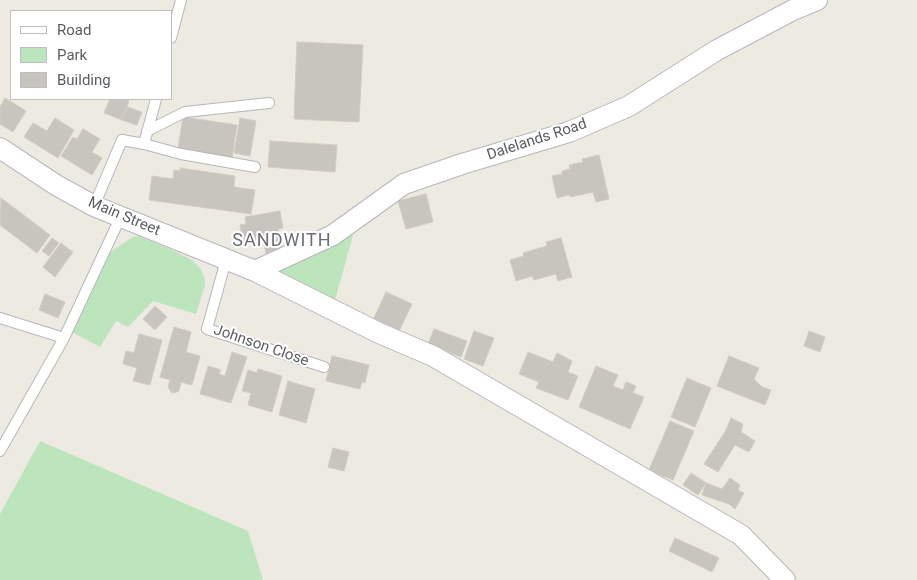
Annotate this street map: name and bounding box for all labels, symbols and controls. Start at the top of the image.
legend [10,10,172,100]
text: Road [57,21,91,39]
text: Park [57,46,87,64]
text: Building [57,71,111,89]
street label: Dalelands Road [485,115,589,165]
street label: Main Street [85,194,163,240]
district label: SANDWITH [231,230,333,252]
street label: Johnson Close [211,321,311,371]

